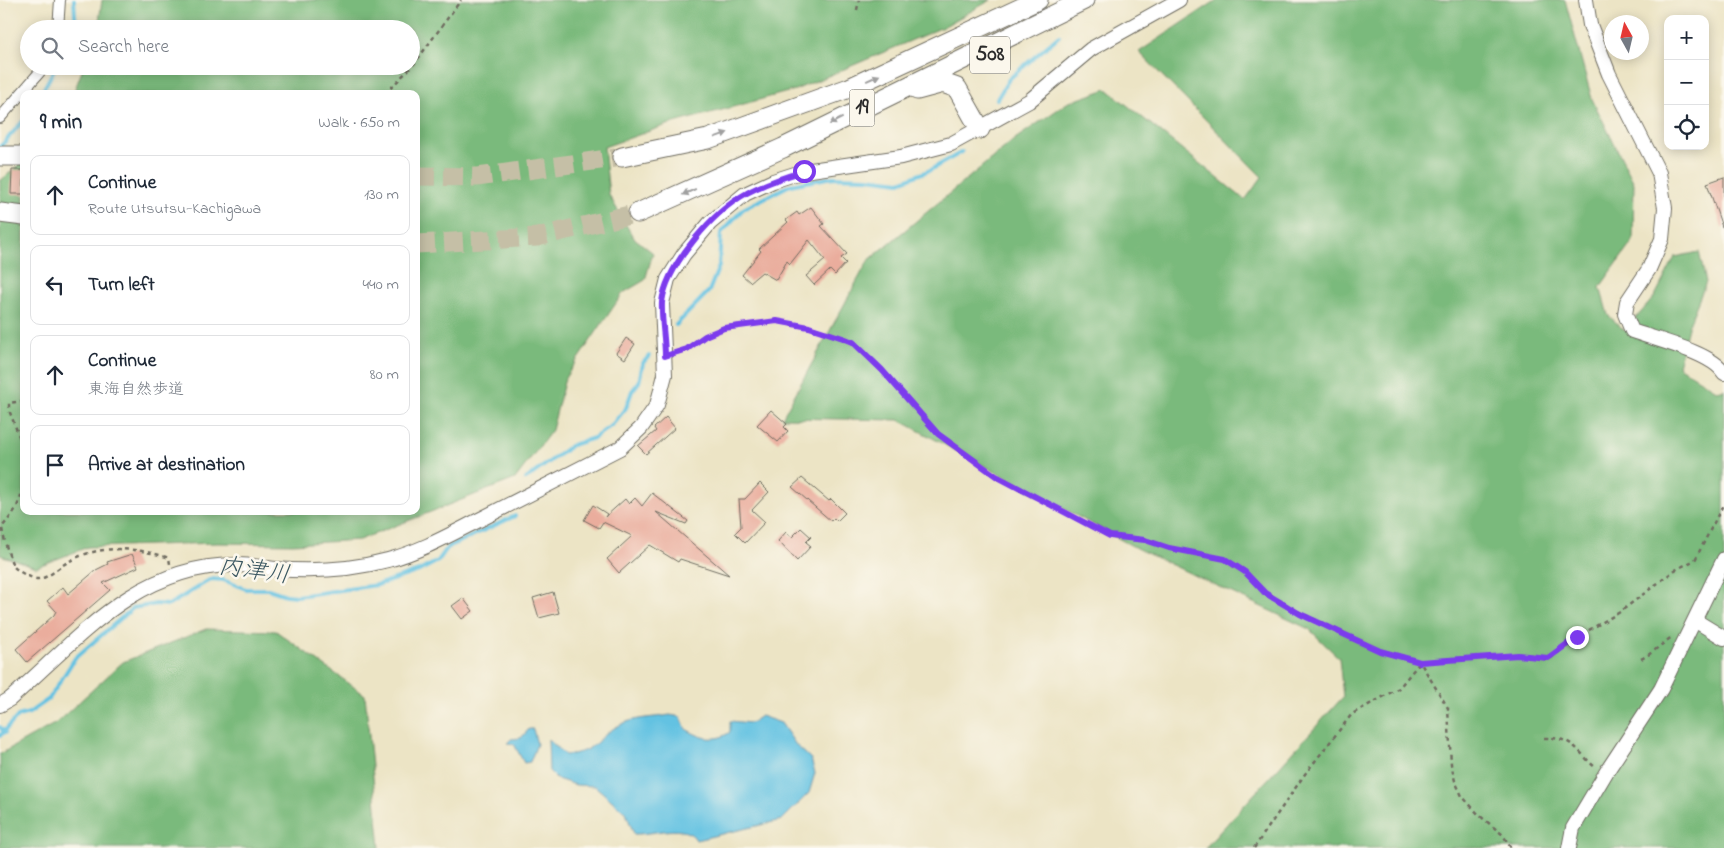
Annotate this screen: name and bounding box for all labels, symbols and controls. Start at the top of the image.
north arrow [1604,15,1649,60]
map controls [1664,15,1709,150]
button: + [1664,15,1709,60]
search box [20,20,420,75]
icon: search [38,34,66,62]
text: Search here [78,34,169,61]
road number: 508 [970,36,1010,74]
button: − [1664,60,1709,105]
one-way arrow [866,73,880,81]
road number: 19 [850,90,874,126]
button: locate [1664,105,1709,150]
text: 9 min [40,108,82,138]
text: Walk · 650 m [318,111,400,135]
one-way arrow [828,117,843,125]
one-way arrow [714,131,729,139]
route start [793,160,816,183]
text: Continue [88,170,156,197]
icon: ahead [41,181,69,209]
text: 130 m [364,183,399,207]
one-way arrow [682,188,696,196]
text: Route Utsutsu-Kachigawa [88,197,261,221]
icon: left [41,271,69,299]
text: Turn left [88,272,155,299]
text: 440 m [362,273,399,297]
text: Continue [88,348,156,375]
icon: ahead [41,361,69,389]
text: 80 m [370,363,399,387]
text: 東海自然歩道 [88,378,184,402]
icon: arrive [41,451,69,479]
text: Arrive at destination [88,452,245,479]
water label: 内津川 [216,550,292,594]
route end [1566,626,1589,649]

